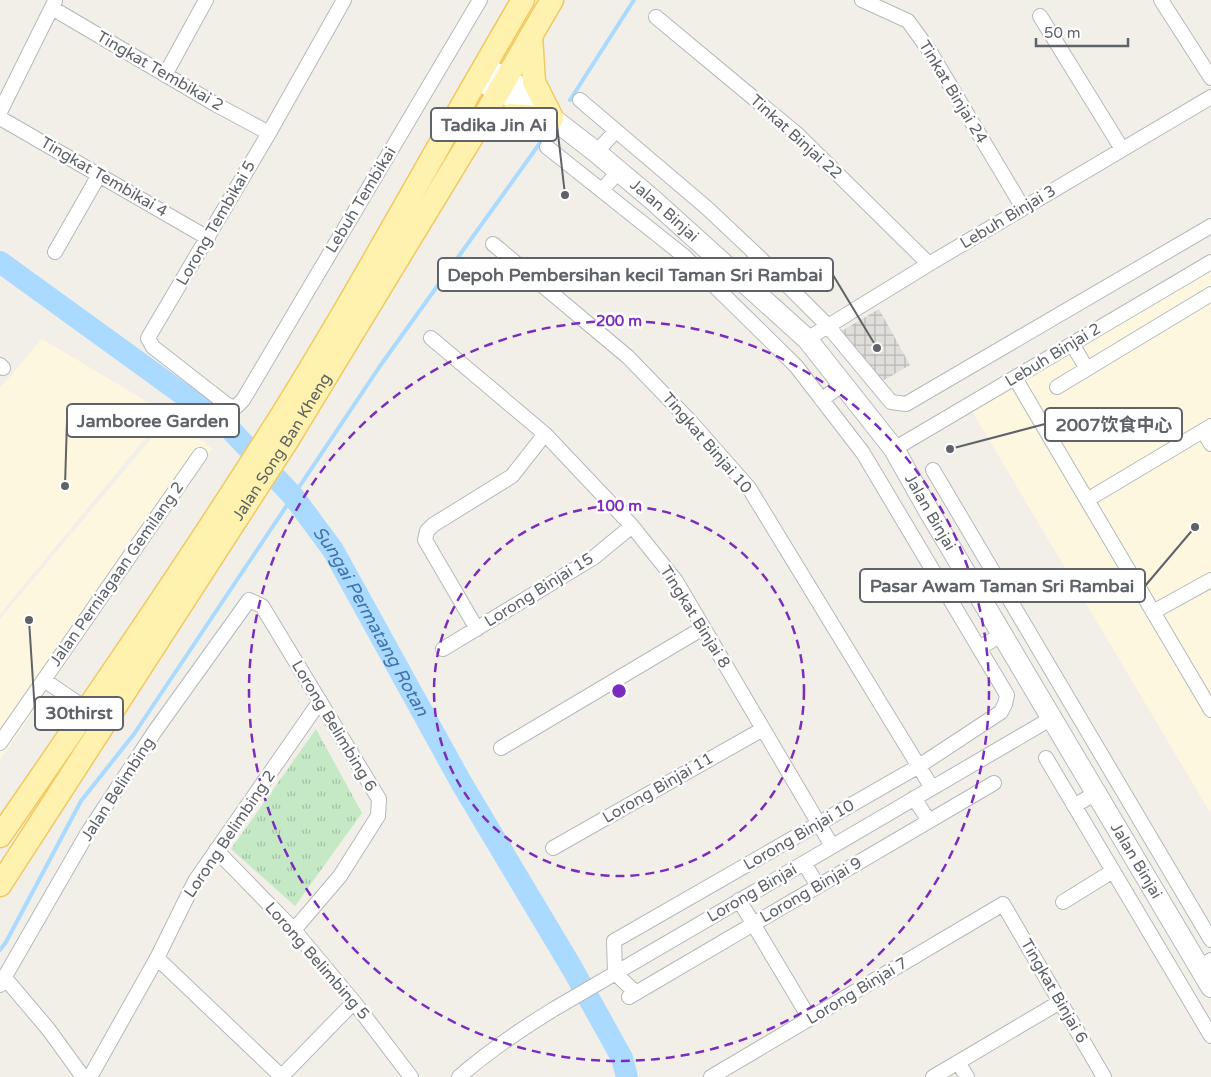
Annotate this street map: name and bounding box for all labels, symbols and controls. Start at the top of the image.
scale bar [1036,15,1128,47]
text: 50 m [1044,24,1081,42]
street label: Tingkat Tembikai 2 [93,27,227,115]
street label: Tinkat Binjai 24 [914,37,992,147]
street label: Tinkat Binjai 22 [746,90,846,184]
callout: Tadika Jin Ai [431,108,557,141]
text: Tadika Jin Ai [440,114,547,136]
street label: Tingkat Tembikai 4 [37,133,171,221]
street label: Lebuh Tembikai [321,143,401,257]
street label: Lorong Tembikai 5 [172,157,260,289]
street label: Jalan Binjai [626,175,703,246]
street label: Lebuh Binjai 3 [957,181,1059,253]
callout: Depoh Pembersihan kecil Taman Sri Rambai [438,258,833,291]
text: Depoh Pembersihan kecil Taman Sri Rambai [447,264,823,286]
text: 200 m [596,312,642,330]
street label: Lebuh Binjai 2 [1002,319,1104,391]
street label: Jalan Song Ban Kheng [228,370,336,524]
street label: Tingkat Binjai 10 [658,389,756,497]
callout: Jamboree Garden [67,404,239,437]
callout: 2007饮食中心 [1045,408,1182,441]
text: Jamboree Garden [76,410,229,432]
text: 2007饮食中心 [1055,414,1173,436]
street label: Jalan Binjai [900,470,960,554]
street label: Jalan Perniagaan Gemilang 2 [46,478,188,670]
text: 100 m [596,497,642,515]
water label: Sungai Permatang Rotan [308,522,434,721]
street label: Lorong Binjai 15 [481,549,597,631]
street label: Tingkat Binjai 8 [656,562,734,672]
callout: Pasar Awam Taman Sri Rambai [860,569,1145,602]
text: Pasar Awam Taman Sri Rambai [870,575,1134,597]
street label: Lorong Belimbing 6 [287,657,381,795]
centre of rings [610,682,628,700]
callout: 30thirst [35,697,123,730]
text: 30thirst [45,702,113,724]
street label: Jalan Belimbing [77,733,159,845]
street label: Lorong Binjai 11 [599,748,717,828]
street label: Lorong Belimbing 2 [180,766,280,902]
street label: Lorong Binjai 10 [740,795,858,875]
street label: Jalan Binjai [1106,819,1166,903]
street label: Lorong Binjai 9 [756,853,866,927]
street label: Lorong Binjai [704,859,800,927]
street label: Lorong Belimbing 5 [260,898,374,1024]
street label: Tingkat Binjai 6 [1016,935,1092,1047]
street label: Lorong Binjai 7 [803,953,911,1029]

